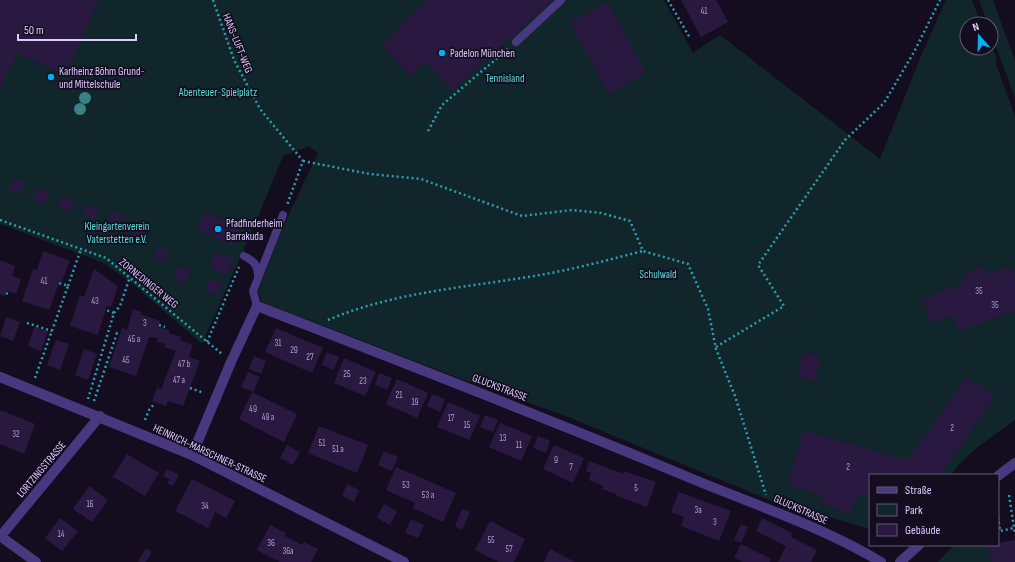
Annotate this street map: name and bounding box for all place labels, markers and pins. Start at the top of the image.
place label: Padelon München [450,47,515,60]
marker: Padelon München [437,48,447,58]
place label: Karlheinz Böhm Grund- und Mittelschule [59,65,145,91]
marker: Karlheinz Böhm Grund- und Mittelschule [46,72,56,82]
place label: Pfadfinderheim Barrakuda [226,217,283,243]
marker: Pfadfinderheim Barrakuda [213,224,223,234]

